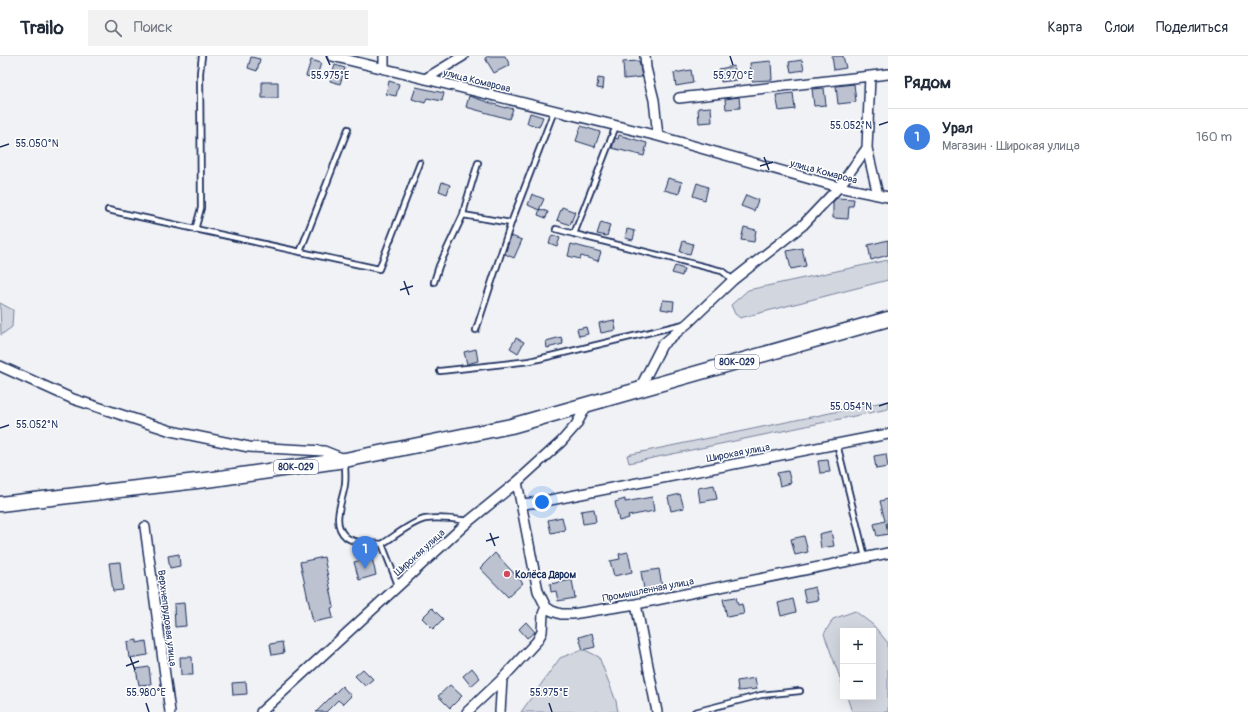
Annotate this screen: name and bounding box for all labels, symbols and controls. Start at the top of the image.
search box [88,10,368,46]
text: Trailo [20,16,64,40]
icon: search [102,17,124,39]
text: Поиск [134,18,173,37]
text: Карта [1048,19,1082,36]
text: Слои [1104,19,1134,36]
text: Поделиться [1156,19,1228,36]
street label: улица Комарова [441,67,512,95]
text: 55.975°E [311,70,349,82]
text: 55.970°E [713,70,753,82]
text: Рядом [904,72,951,93]
text: Урал [942,119,973,138]
text: 55.052°N [830,120,872,132]
text: 1 [914,129,920,145]
text: 160 m [1196,129,1232,145]
text: 55.050°N [15,138,59,150]
text: Магазин · Широкая улица [942,138,1080,154]
street label: улица Комарова [788,157,859,187]
road number: 80К-029 [715,355,759,369]
text: 55.054°N [830,401,872,413]
text: 55.052°N [16,419,58,431]
street label: Широкая улица [705,441,771,465]
road number: 80К-029 [274,460,318,474]
your location [532,492,552,512]
street label: Широкая улица [392,527,448,579]
pin: 1 [352,536,378,569]
street label: Верхнепрудовая улица [155,569,179,667]
marker: Колёса Даром [502,569,512,579]
place label: Колёса Даром [515,569,576,581]
street label: Промышленная улица [602,575,695,605]
map controls [840,628,876,700]
button: + [840,628,876,664]
button: − [840,664,876,700]
text: 55.980°E [126,687,166,699]
text: 55.975°E [530,687,568,699]

